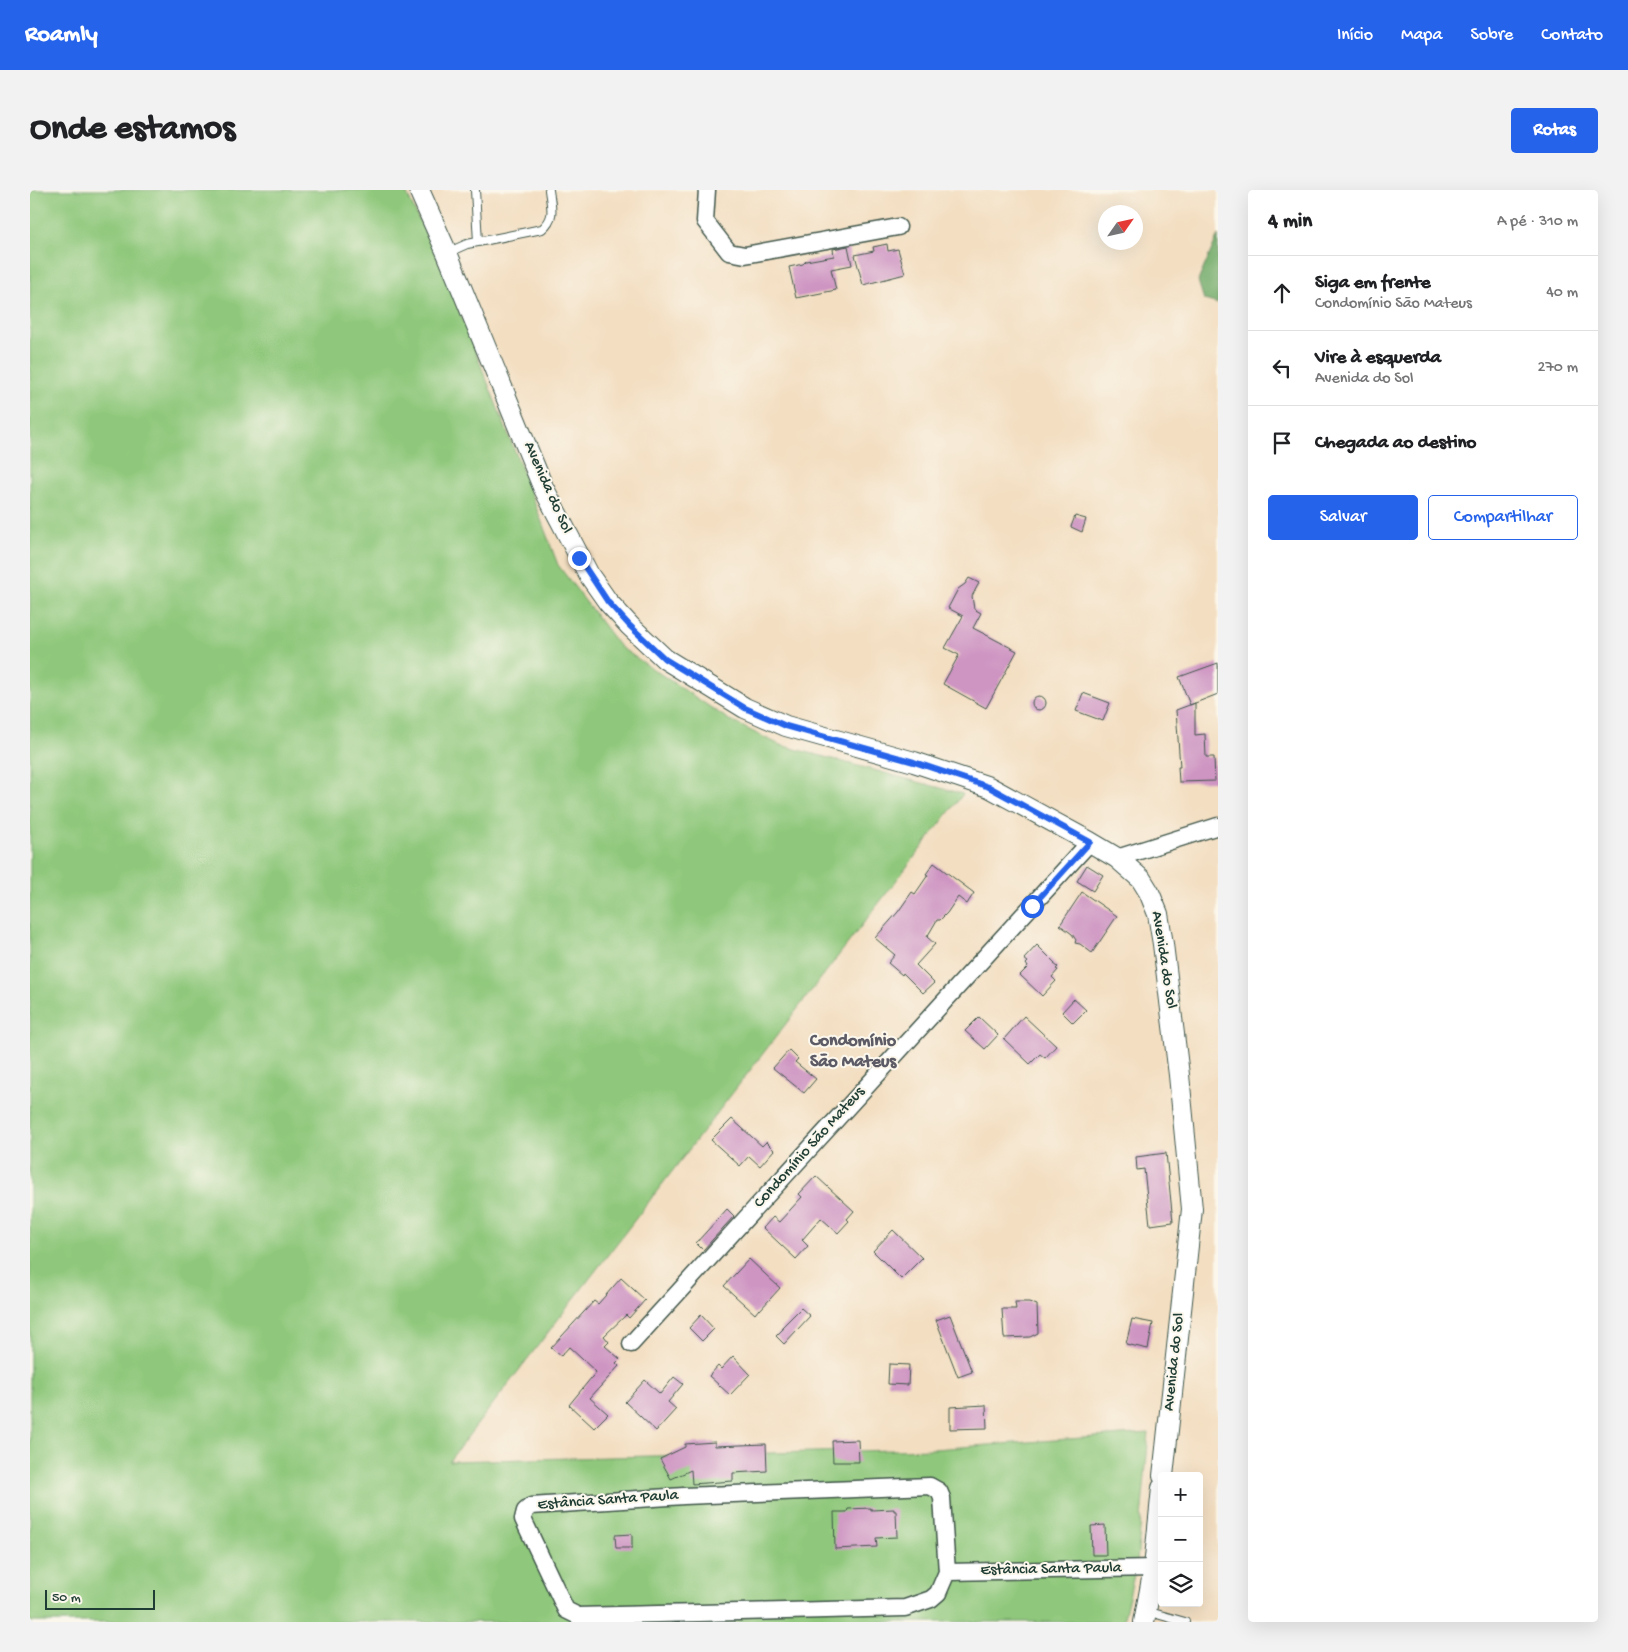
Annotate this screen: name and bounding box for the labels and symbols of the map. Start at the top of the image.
north arrow [1098,205,1143,250]
street label: Avenida do Sol [518,439,576,537]
route end [568,547,591,570]
route start [1021,895,1044,918]
street label: Avenida do Sol [1146,910,1180,1010]
district label: Condomínio São Mateus [809,1031,897,1073]
street label: Condomínio São Mateus [750,1083,870,1213]
street label: Avenida do Sol [1160,1312,1190,1412]
street label: Estância Santa Paula [537,1487,680,1515]
street label: Estância Santa Paula [980,1559,1123,1581]
scale bar [45,1587,155,1610]

